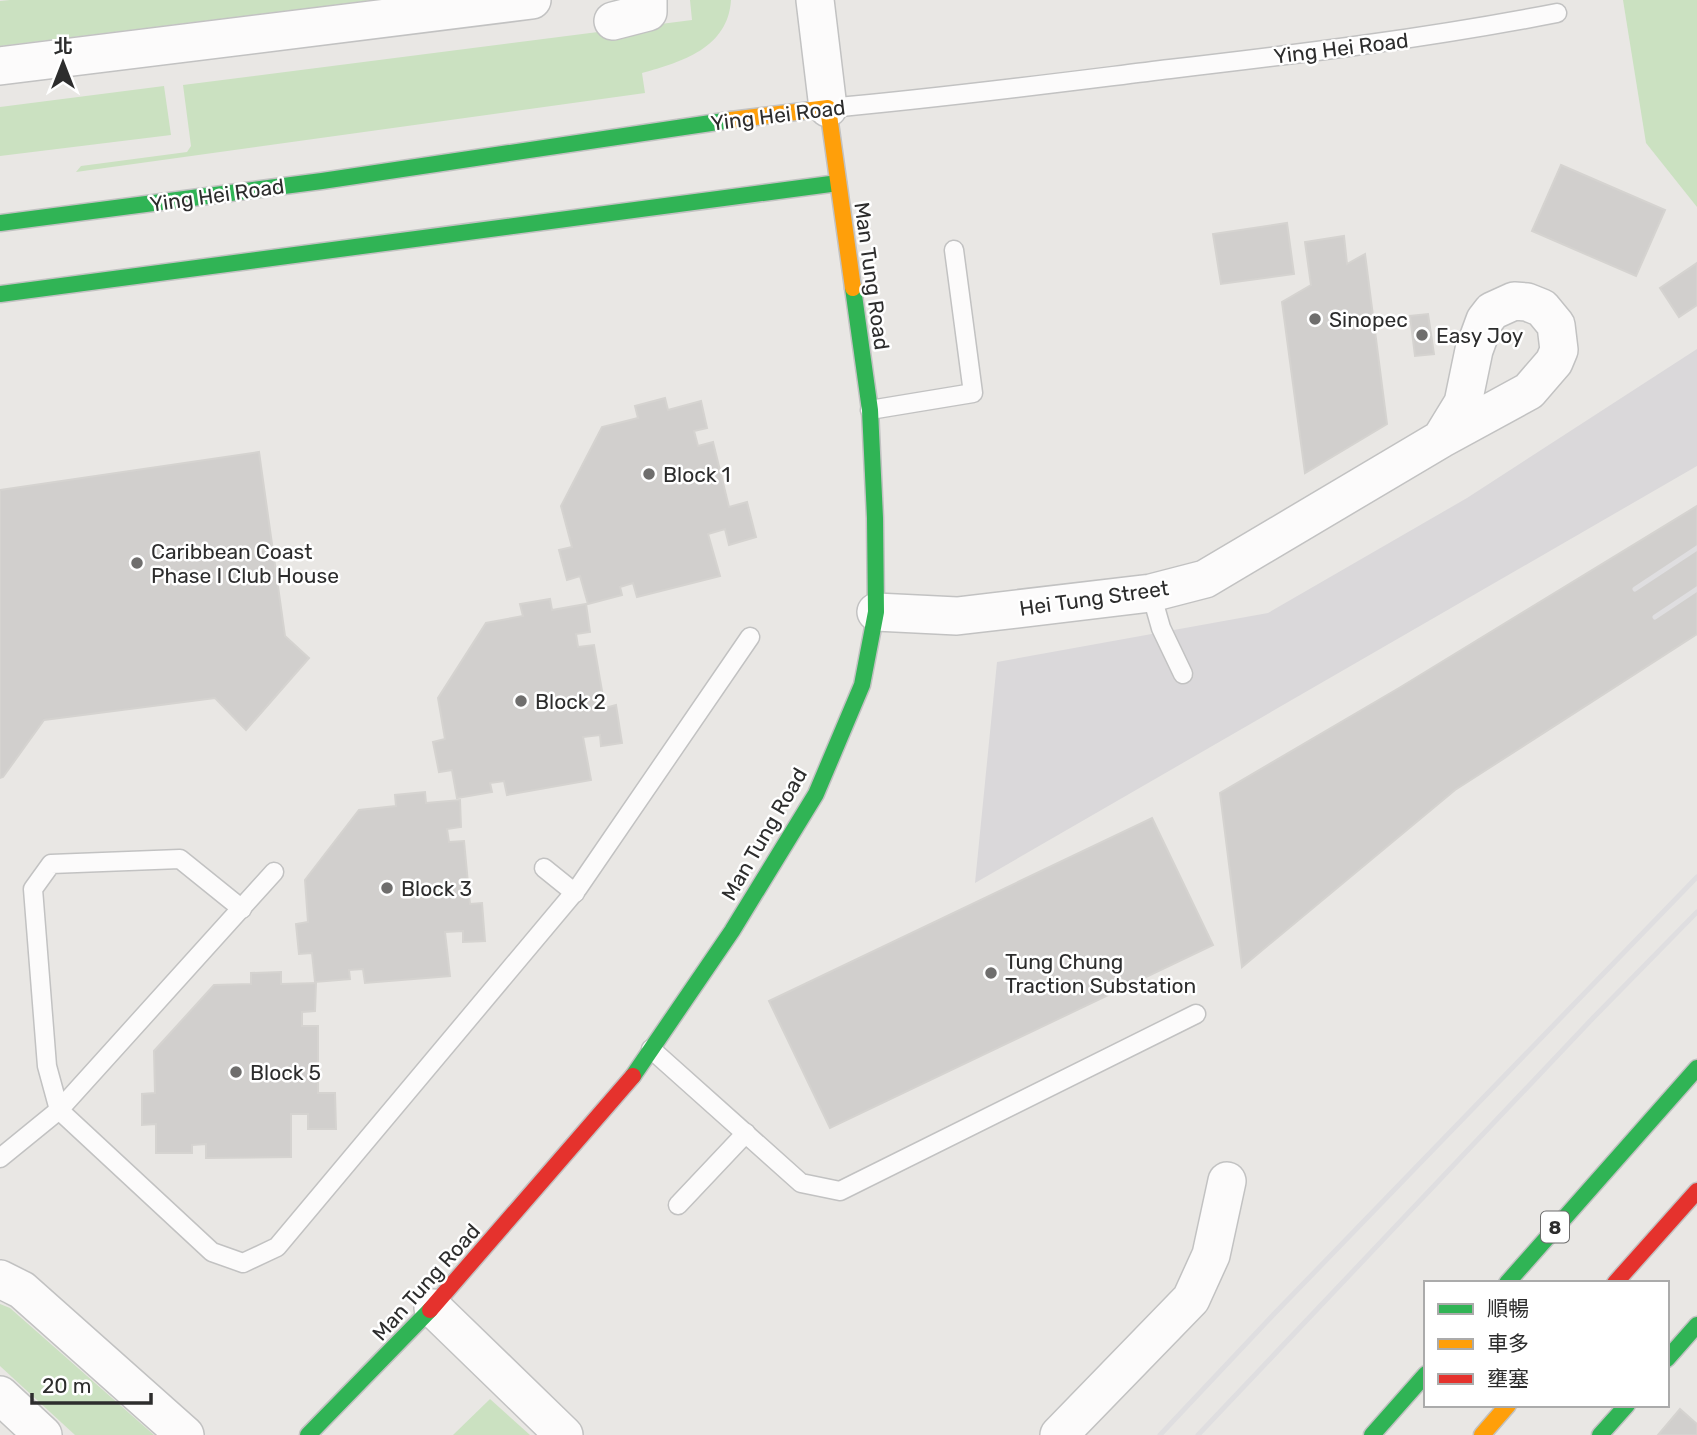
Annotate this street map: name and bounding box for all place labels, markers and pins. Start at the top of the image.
place label: Sinopec [1329,307,1408,332]
marker: Sinopec [1307,311,1323,327]
place label: Easy Joy [1436,323,1524,348]
marker: Easy Joy [1414,327,1430,343]
place label: Block 1 [663,462,731,487]
marker: Block 1 [641,466,657,482]
place label: Caribbean Coast Phase I Club House [151,539,339,588]
marker: Caribbean Coast Phase I Club House [129,555,145,571]
place label: Block 2 [535,689,606,714]
marker: Block 2 [513,693,529,709]
place label: Block 3 [401,876,472,901]
marker: Block 3 [379,880,395,896]
place label: Tung Chung Traction Substation [1005,949,1196,998]
marker: Tung Chung Traction Substation [983,965,999,981]
place label: Block 5 [250,1060,321,1085]
marker: Block 5 [228,1064,244,1080]

